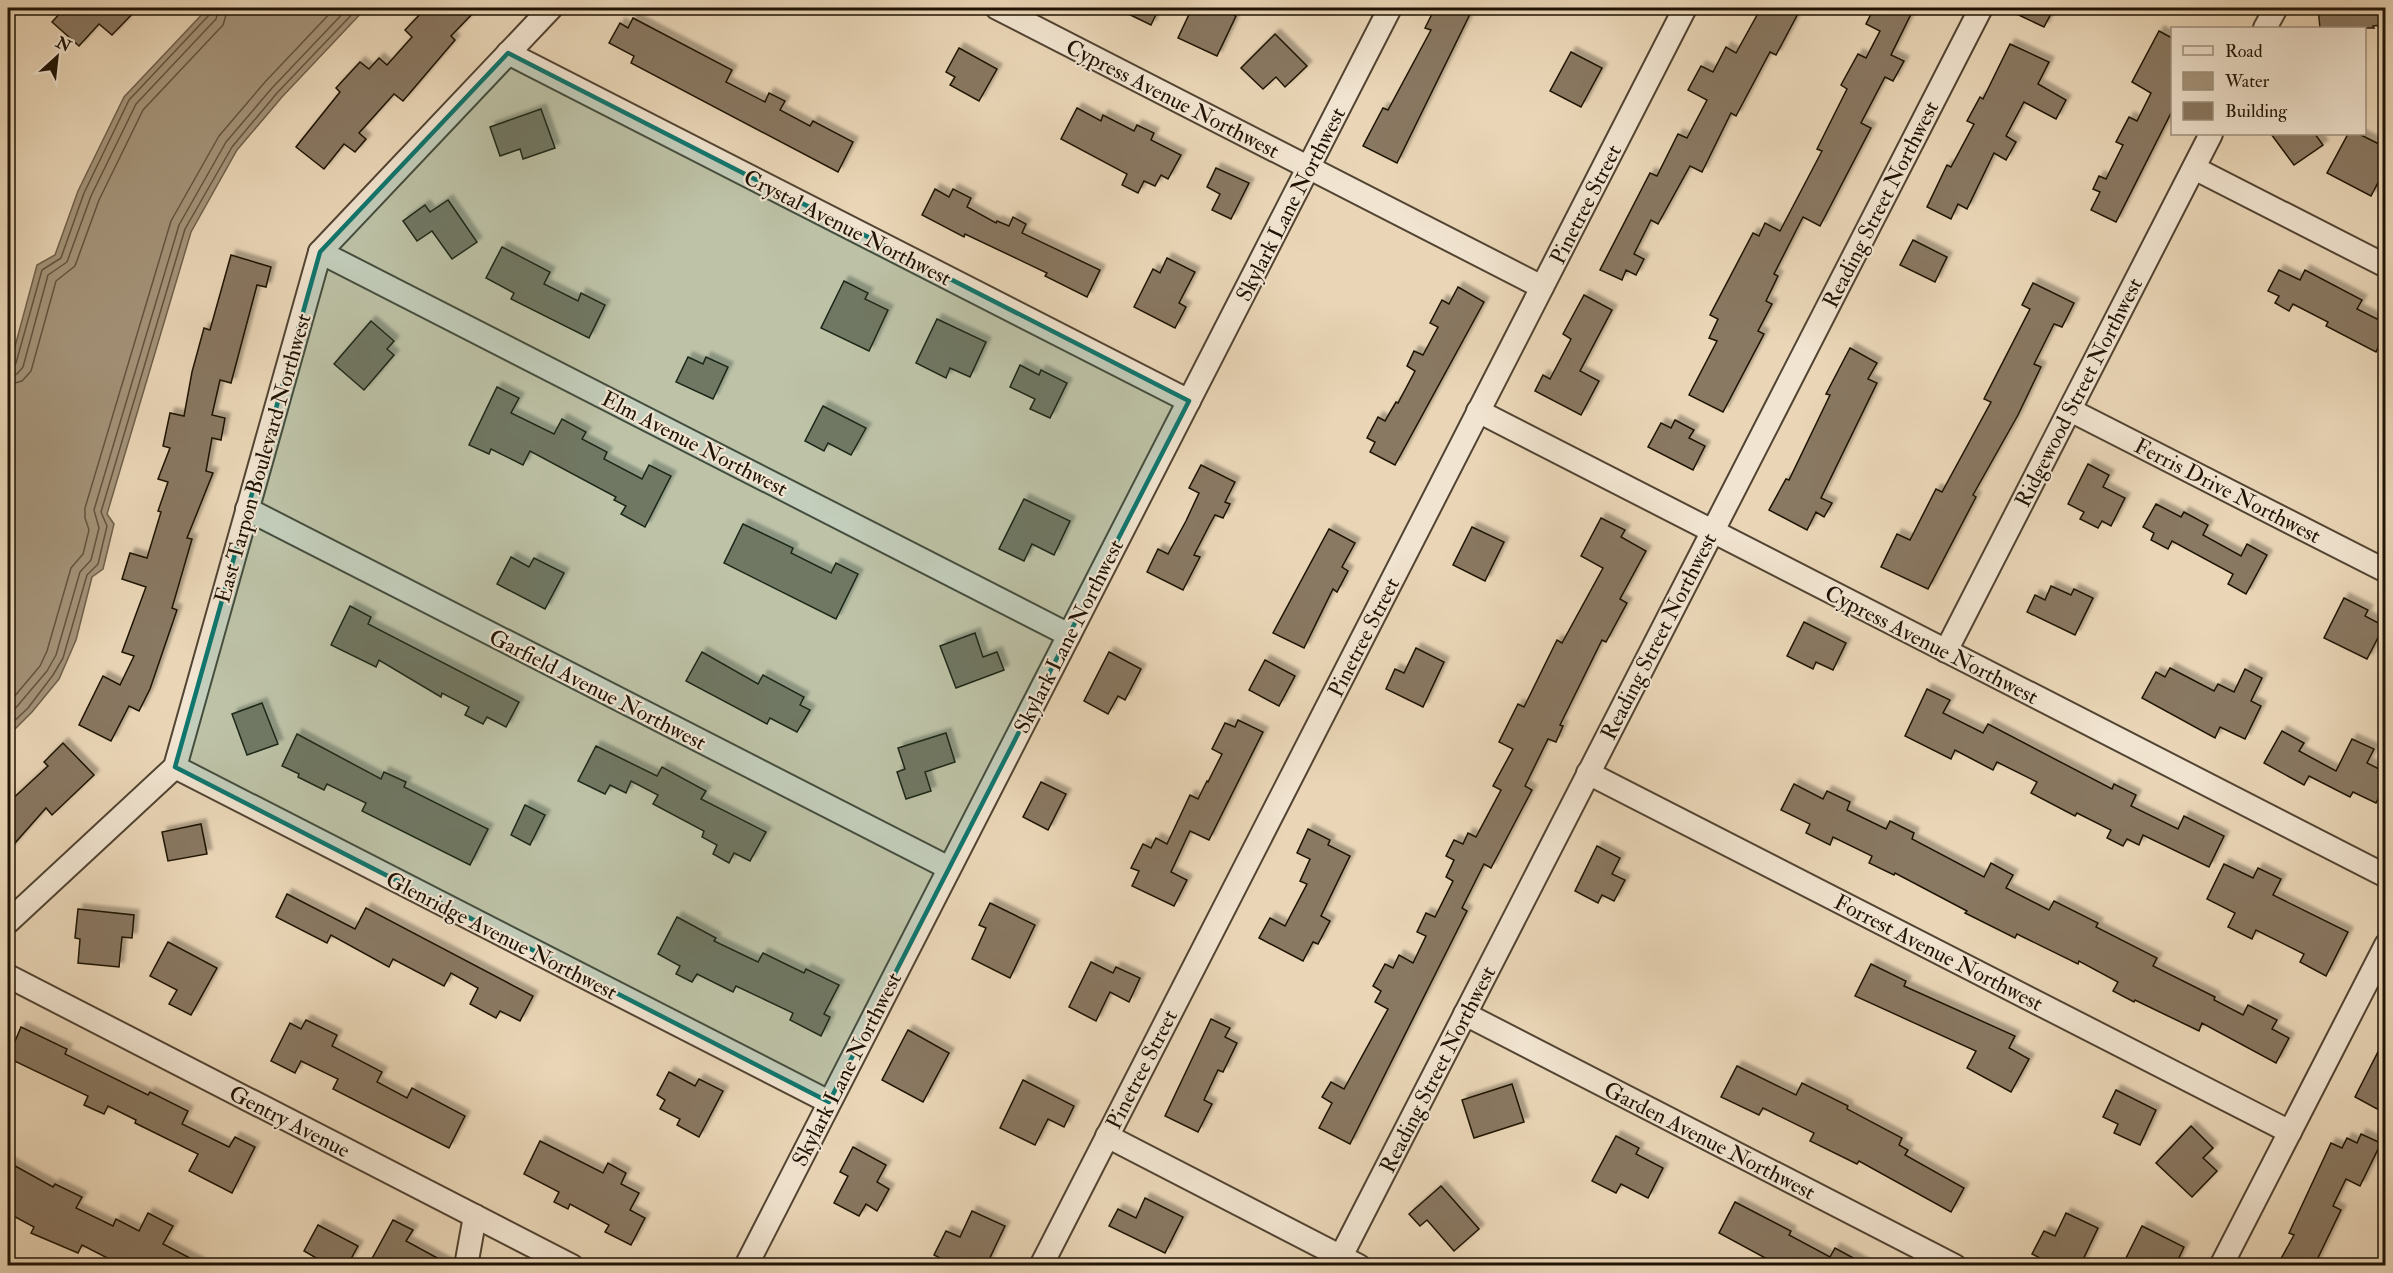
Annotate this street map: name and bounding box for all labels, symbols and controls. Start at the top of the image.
north arrow [27,27,87,87]
legend [2171,27,2366,135]
text: N [52,32,75,57]
street label: Cypress Avenue Northwest [1061,33,1284,166]
text: Road [2225,40,2263,63]
text: Water [2224,70,2269,93]
street label: Reading Street Northwest [1817,96,1945,313]
text: Building [2225,100,2288,123]
street label: Skylark Lane Northwest [1230,103,1352,306]
street label: Pinetree Street [1544,140,1628,269]
street label: Crystal Avenue Northwest [739,163,956,293]
street label: Ridgewood Street Northwest [2009,273,2149,512]
street label: East Tarpon Boulevard Northwest [208,310,319,606]
street label: Elm Avenue Northwest [597,385,792,503]
street label: Ferris Drive Northwest [2130,432,2325,550]
street label: Reading Street Northwest [1595,528,1723,745]
street label: Skylark Lane Northwest [1008,535,1130,738]
street label: Pinetree Street [1322,573,1406,702]
street label: Cypress Avenue Northwest [1820,579,2043,712]
street label: Garfield Avenue Northwest [484,623,711,757]
street label: Glenridge Avenue Northwest [381,865,622,1006]
street label: Forrest Avenue Northwest [1829,888,2048,1018]
street label: Reading Street Northwest [1374,961,1502,1178]
street label: Skylark Lane Northwest [786,968,908,1171]
street label: Pinetree Street [1100,1005,1184,1134]
street label: Garden Avenue Northwest [1599,1075,1820,1206]
street label: Gentry Avenue [224,1079,355,1164]

